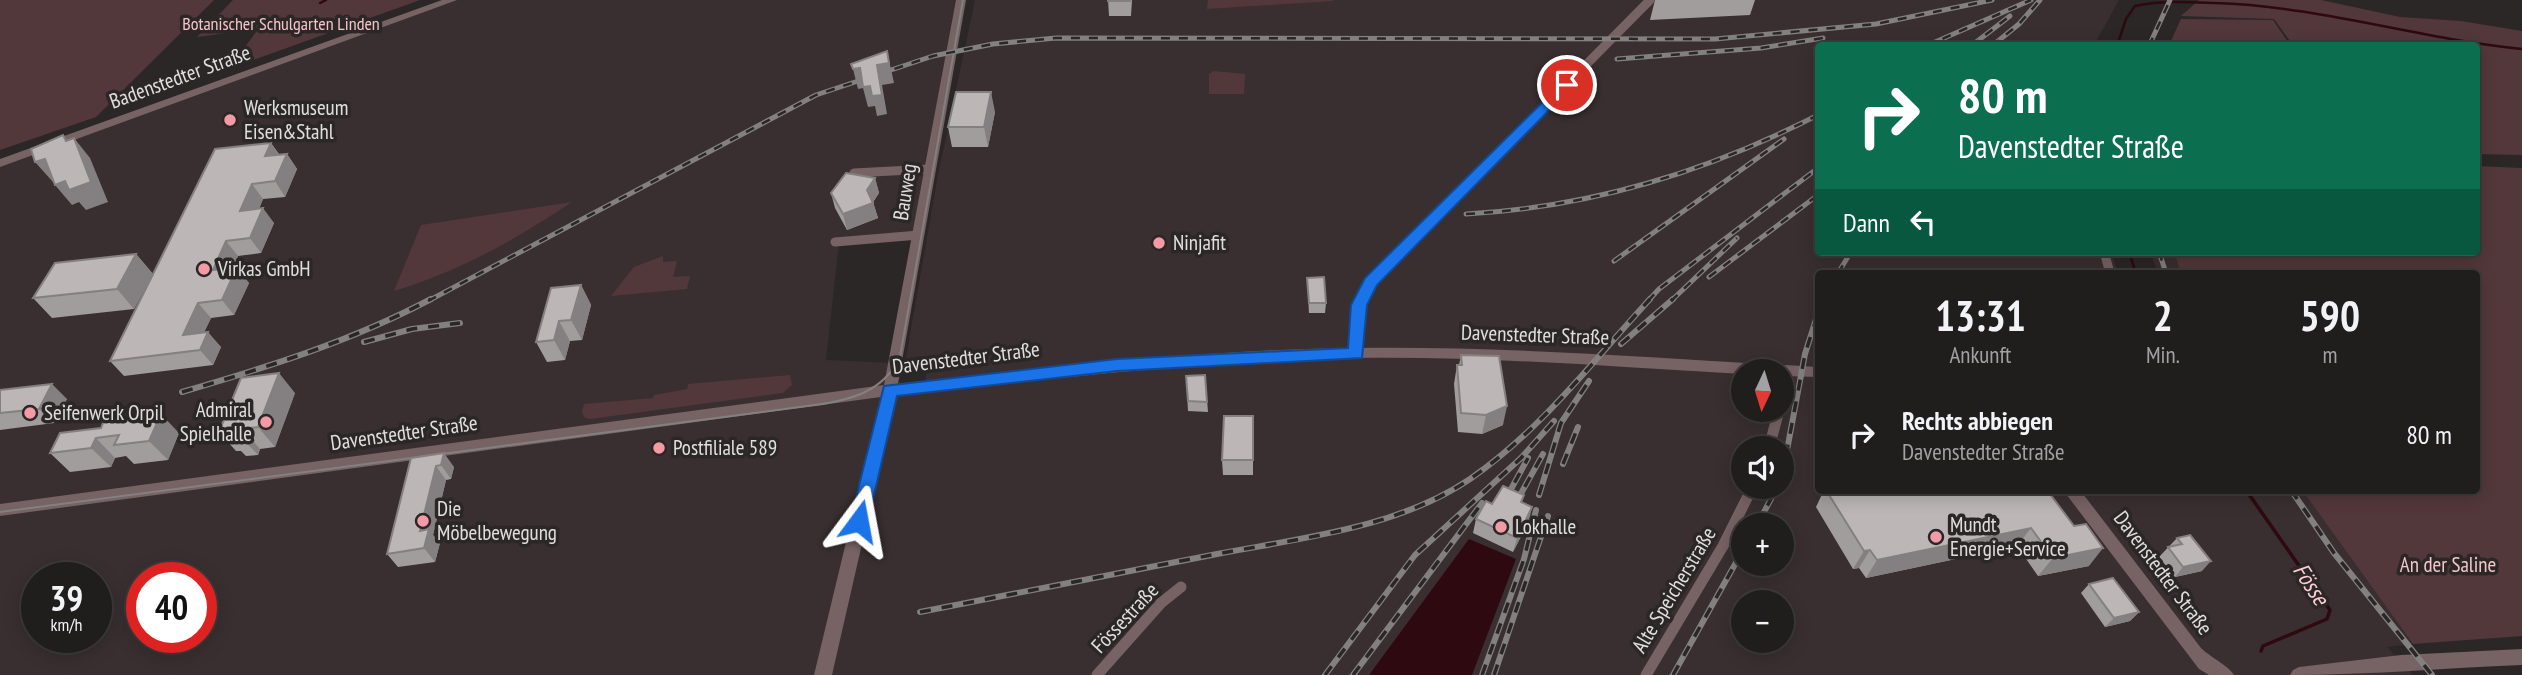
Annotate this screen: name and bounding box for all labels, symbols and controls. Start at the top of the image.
park label: Botanischer Schulgarten Linden [182,12,380,35]
street label: Badenstedter Straße [106,39,254,115]
pin [1537,55,1597,115]
text: 80 m [1958,63,2047,127]
icon: arrive [1548,66,1586,104]
icon: right [1843,70,1934,161]
place label: Werksmuseum Eisen&Stahl [244,94,348,145]
marker: Werksmuseum Eisen&Stahl [222,112,238,128]
text: Davenstedter Straße [1958,125,2184,167]
street label: Bauweg [887,162,922,222]
icon: left [1904,203,1942,241]
text: Dann [1843,206,1890,239]
place label: Ninjafit [1173,229,1226,256]
marker: Ninjafit [1151,235,1167,251]
place label: Virkas GmbH [217,255,311,282]
marker: Virkas GmbH [196,261,212,277]
text: 13:31 [1935,288,2026,343]
text: 2 [2153,288,2173,343]
text: 590 [2300,288,2360,343]
street label: Davenstedter Straße [1460,318,1610,351]
street label: Davenstedter Straße [891,335,1041,380]
text: Ankunft [1949,340,2011,369]
text: Min. [2146,340,2180,369]
text: m [2322,340,2337,369]
north arrow [1731,359,1794,422]
map controls [1731,359,1794,653]
place label: Admiral Spielhalle [180,396,252,447]
place label: Seifenwerk Orpil [44,399,164,426]
text: Rechts abbiegen [1902,404,2053,437]
marker: Seifenwerk Orpil [22,405,38,421]
street label: Davenstedter Straße [329,409,479,456]
marker: Admiral Spielhalle [258,414,274,430]
icon: right [1843,416,1881,454]
text: 80 m [2406,418,2452,451]
place label: Postfiliale 589 [673,434,777,461]
button: sound [1731,436,1794,499]
text: Davenstedter Straße [1902,437,2064,466]
marker: Postfiliale 589 [651,440,667,456]
position arrow [822,484,896,558]
place label: Die Möbelbewegung [437,495,557,546]
street label: Davenstedter Straße [2108,505,2219,640]
place label: Mundt Energie+Service [1950,511,2066,562]
marker: Die Möbelbewegung [415,513,431,529]
place label: Lokhalle [1515,513,1576,540]
button: + [1731,513,1794,576]
marker: Lokhalle [1493,519,1509,535]
street label: Alte Speicherstraße [1625,522,1722,658]
marker: Mundt Energie+Service [1928,529,1944,545]
park label: An der Saline [2400,551,2496,578]
water label: Fösse [2287,557,2337,612]
speed limit sign: 40 [126,562,217,653]
text: 39 [50,575,83,621]
street label: Fössestraße [1085,577,1164,659]
button: − [1731,590,1794,653]
text: km/h [51,613,82,636]

